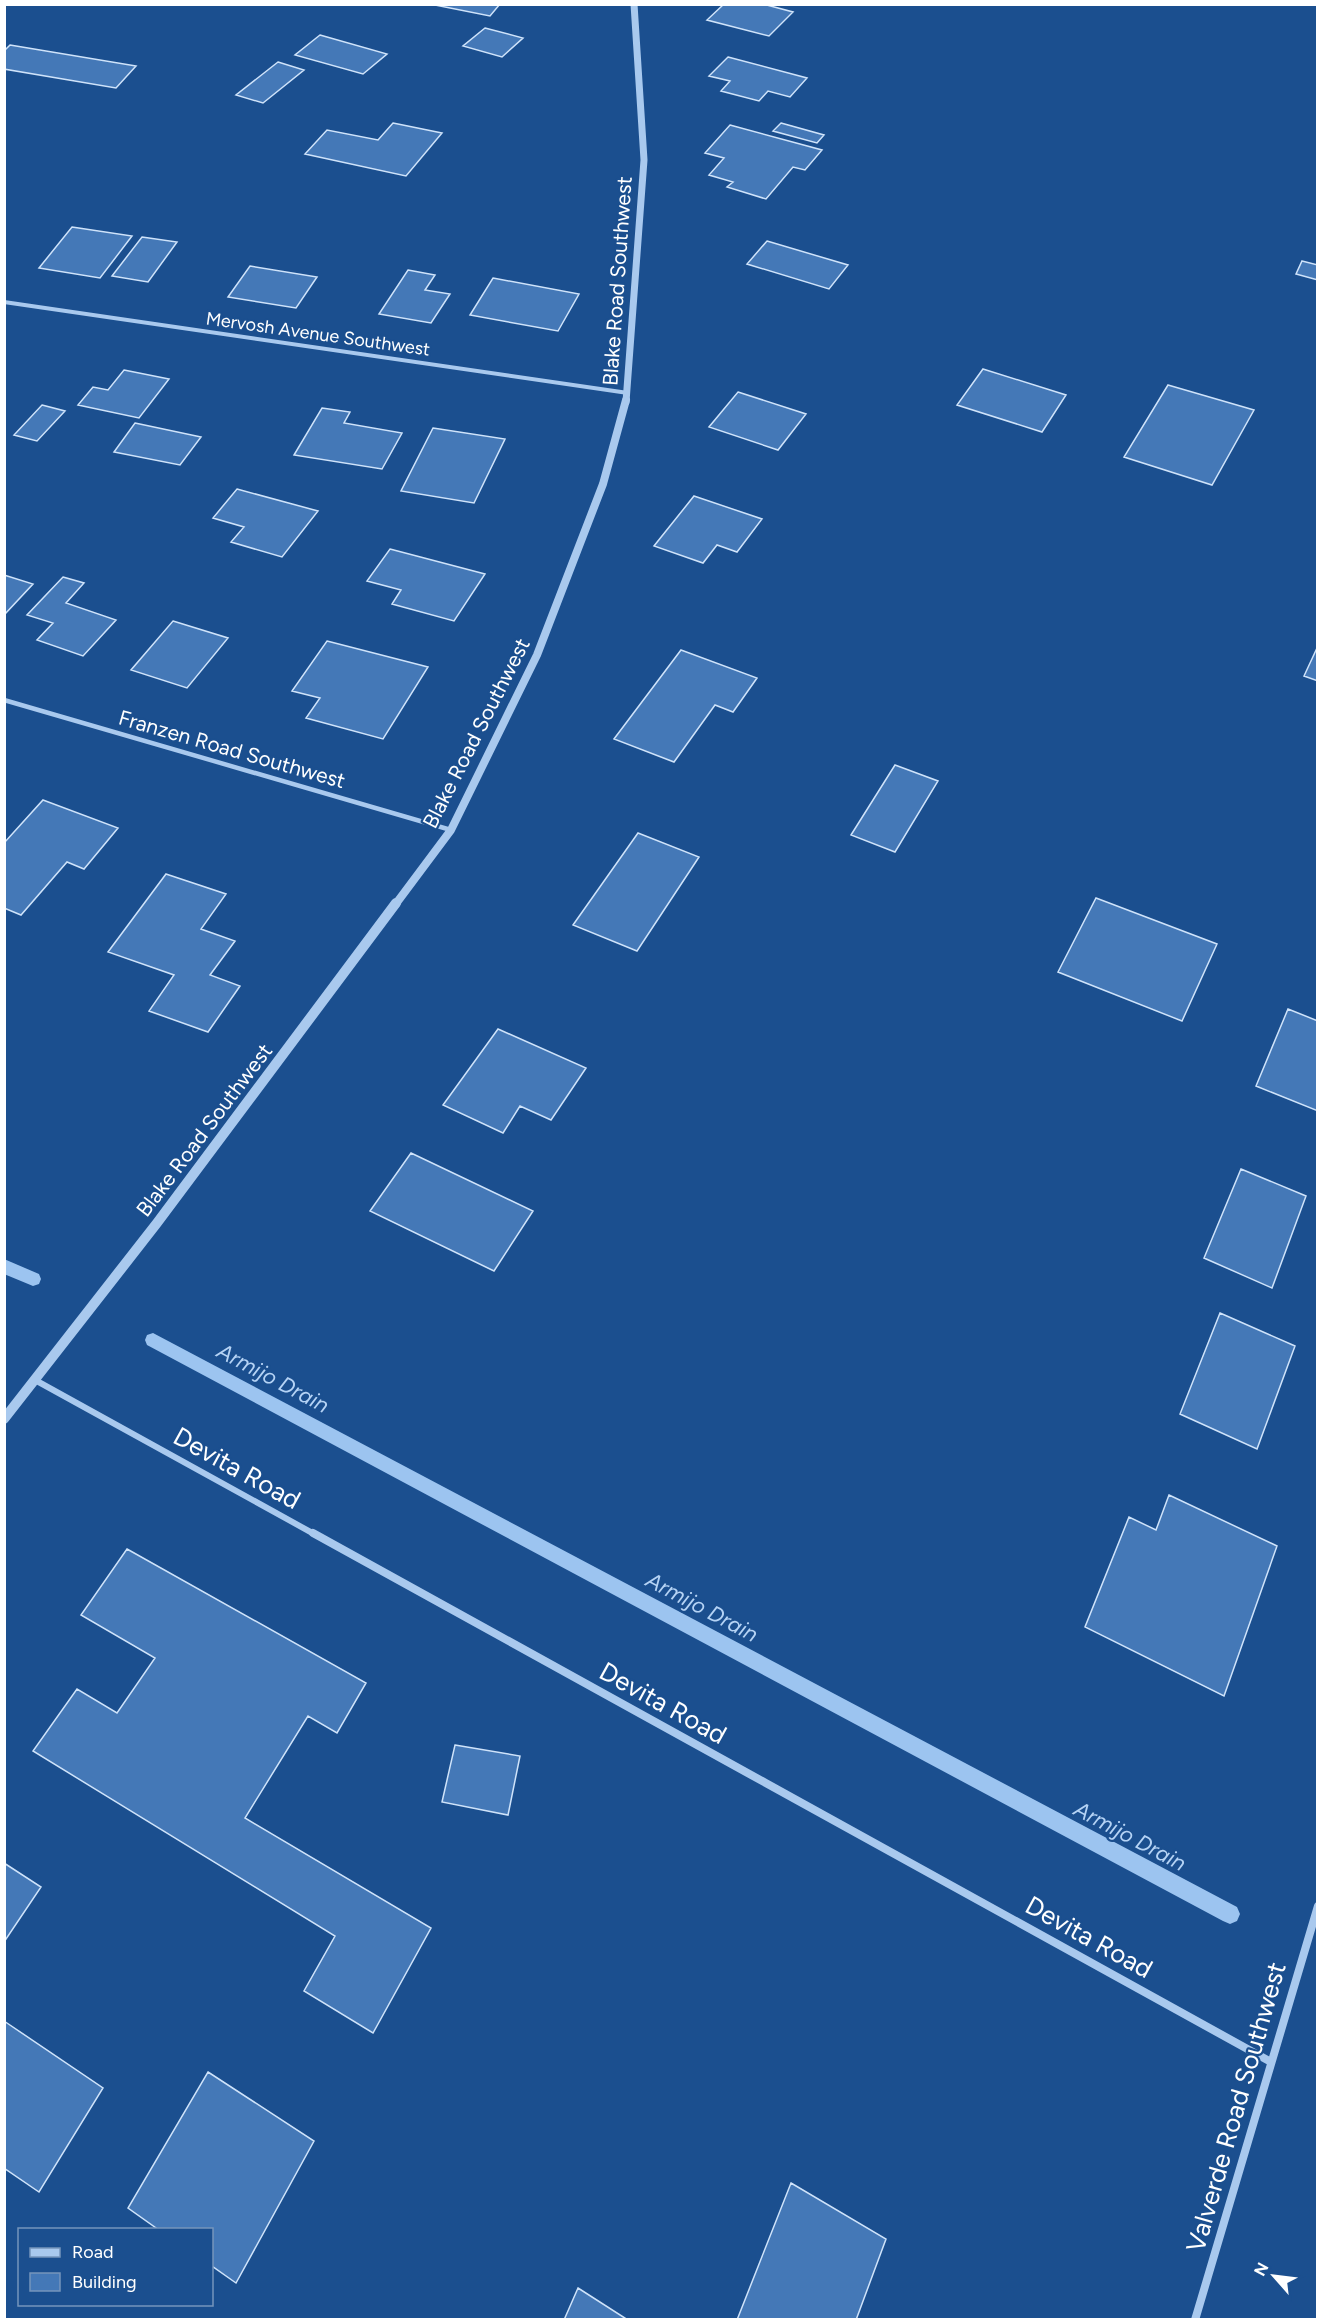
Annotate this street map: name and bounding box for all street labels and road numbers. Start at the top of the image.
street label: Blake Road Southwest [597,175,637,387]
street label: Mervosh Avenue Southwest [205,307,432,361]
street label: Blake Road Southwest [417,634,535,832]
street label: Franzen Road Southwest [116,705,348,793]
street label: Blake Road Southwest [131,1039,277,1221]
street label: Devita Road [168,1420,306,1516]
street label: Devita Road [594,1655,732,1751]
street label: Devita Road [1020,1889,1158,1985]
street label: Valverde Road Southwest [1179,1958,1293,2256]

